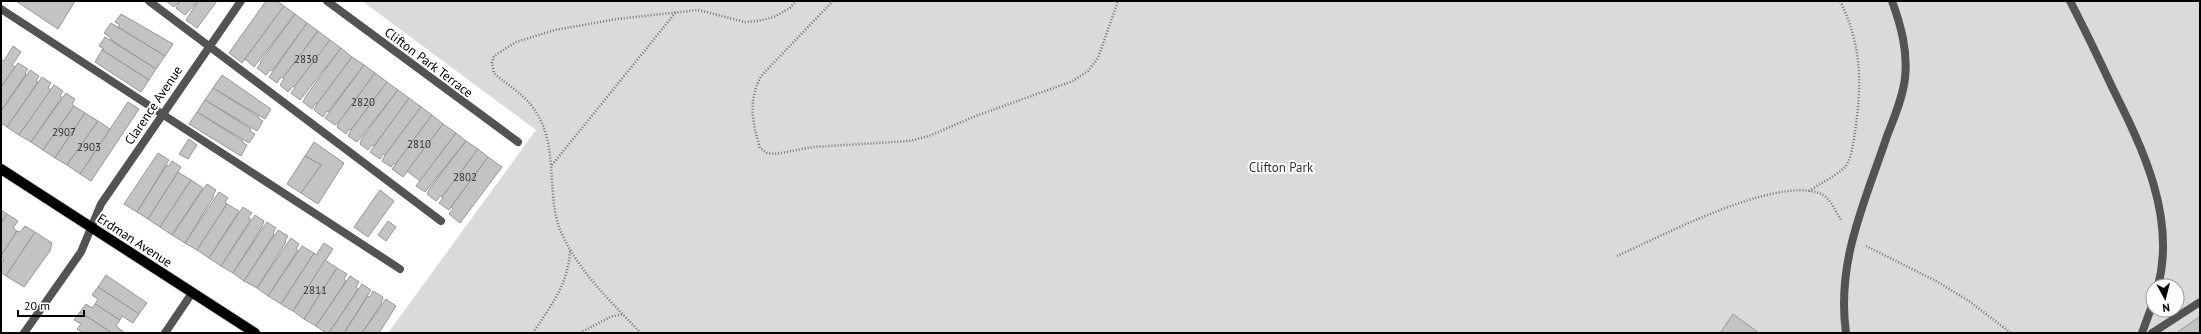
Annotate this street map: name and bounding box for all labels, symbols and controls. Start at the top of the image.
street label: Clifton Park Terrace [381,24,476,101]
house number: 2830 [294,52,318,66]
street label: Clarence Avenue [121,63,186,148]
house number: 2820 [351,95,375,109]
house number: 2907 [52,125,76,139]
house number: 2810 [407,137,431,151]
house number: 2903 [77,140,101,154]
park label: Clifton Park [1249,159,1314,176]
house number: 2802 [453,170,477,184]
street label: Erdman Avenue [94,210,175,271]
north arrow [2145,278,2185,318]
house number: 2811 [303,283,327,297]
scale bar [18,292,84,318]
text: 20 m [24,298,50,313]
text: N [2162,301,2171,315]

